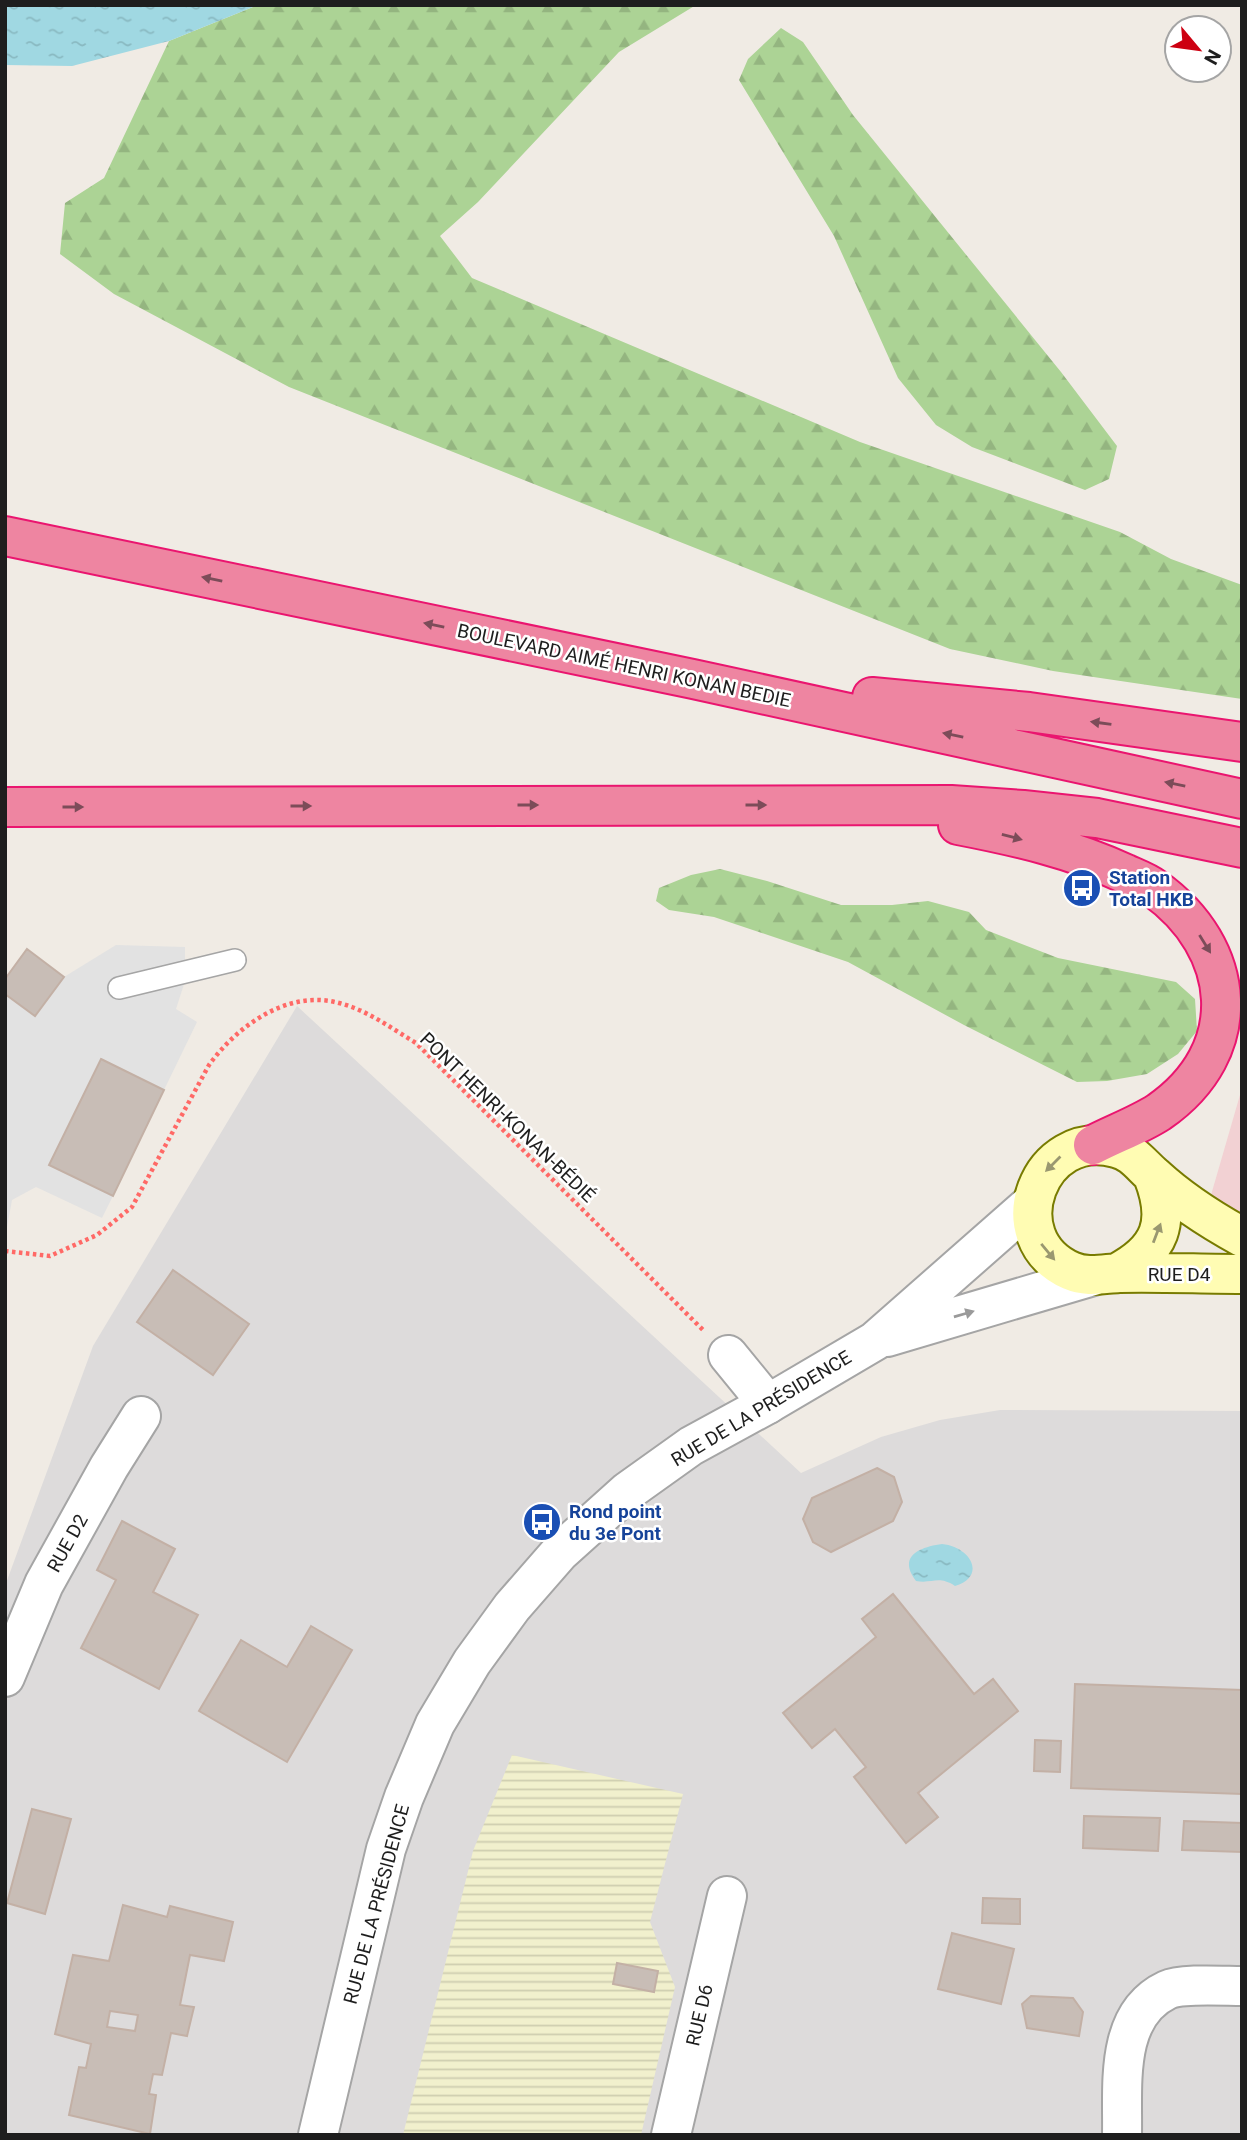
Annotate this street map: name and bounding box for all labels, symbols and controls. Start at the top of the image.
north arrow [1163,14,1233,84]
text: N [1199,46,1226,68]
one-way arrow [201,573,223,584]
one-way arrow [423,619,445,630]
street label: BOULEVARD AIMÉ HENRI KONAN BEDIE [455,619,793,712]
one-way arrow [1090,717,1112,728]
one-way arrow [942,730,964,741]
one-way arrow [1164,779,1186,790]
one-way arrow [745,799,767,811]
one-way arrow [290,800,312,812]
one-way arrow [518,800,540,811]
one-way arrow [63,801,85,813]
one-way arrow [1001,832,1023,843]
place label: Station Total HKB [1109,866,1194,911]
bus stop icon: Station Total HKB [1061,867,1103,909]
one-way arrow [1198,934,1211,953]
street label: PONT HENRI-KONAN-BÉDIÉ [415,1028,600,1207]
one-way arrow [1045,1156,1062,1172]
one-way arrow [1152,1222,1163,1243]
one-way arrow [1040,1243,1055,1261]
street label: RUE D4 [1148,1263,1211,1286]
one-way arrow [954,1309,975,1319]
street label: RUE DE LA PRÉSIDENCE [667,1345,856,1471]
place label: Rond point du 3e Pont [569,1500,662,1545]
bus stop icon: Rond point du 3e Pont [521,1501,563,1543]
street label: RUE D2 [42,1510,93,1576]
street label: RUE DE LA PRÉSIDENCE [339,1801,414,2007]
street label: RUE D6 [681,1982,718,2048]

